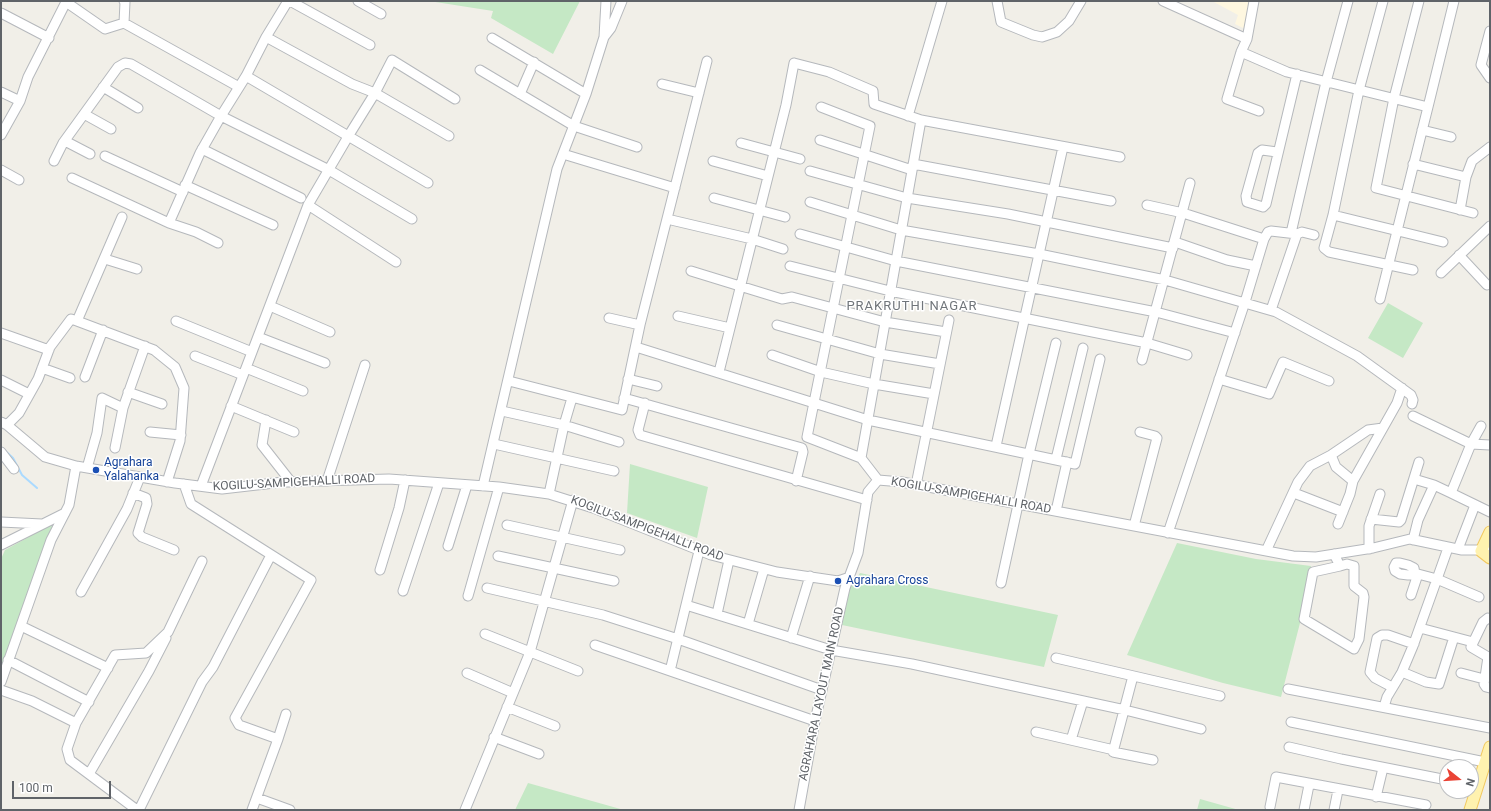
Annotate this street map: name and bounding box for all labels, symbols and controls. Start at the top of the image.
district label: PRAKRUTHI NAGAR [846,299,978,315]
place label: Agrahara Yalahanka [104,456,159,484]
marker: Agrahara Yalahanka [91,465,101,475]
street label: KOGILU-SAMPIGEHALLI ROAD [213,472,375,494]
street label: KOGILU-SAMPIGEHALLI ROAD [890,475,1052,517]
street label: KOGILU-SAMPIGEHALLI ROAD [569,493,725,565]
place label: Agrahara Cross [846,574,928,588]
marker: Agrahara Cross [833,576,843,586]
street label: AGRAHARA LAYOUT MAIN ROAD [797,606,847,782]
north arrow [1439,759,1479,799]
scale bar [14,773,113,799]
text: N [1463,777,1477,788]
text: 100 m [19,781,53,795]

